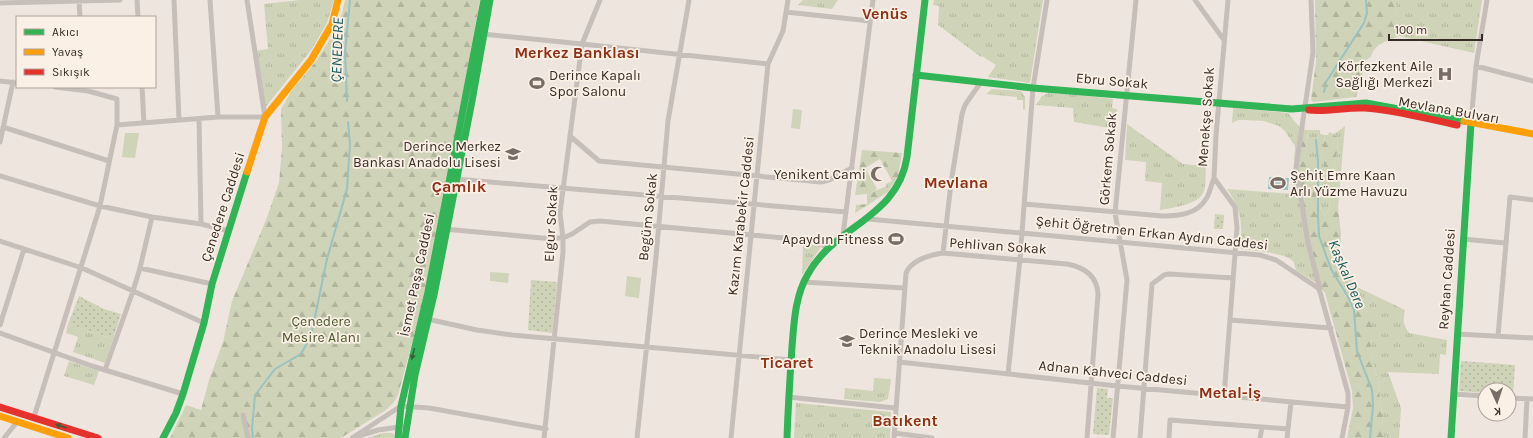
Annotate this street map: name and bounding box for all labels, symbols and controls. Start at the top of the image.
district label: Venüs [862,4,908,23]
legend [16,16,156,88]
scale bar [1389,16,1482,42]
water label: ÇENEDERE [327,17,347,83]
text: 100 m [1395,23,1427,37]
text: Akıcı [52,25,79,39]
district label: Merkez Banklası [514,43,640,62]
text: Yavaş [52,45,83,59]
place label: Körfezkent Aile Sağlığı Merkezi [1335,58,1433,91]
text: Sıkışık [52,65,90,79]
hospital icon: Körfezkent Aile Sağlığı Merkezi [1436,65,1454,83]
street label: Menekşe Sokak [1194,66,1218,167]
place label: Derince Kapalı Spor Salonu [549,67,641,100]
street label: Ebru Sokak [1075,69,1149,93]
sports icon: Derince Kapalı Spor Salonu [528,74,546,92]
street label: Mevlana Bulvarı [1397,93,1501,127]
street label: Görkem Sokak [1095,112,1121,206]
street label: Kazım Karabekir Caddesi [724,136,758,296]
place label: Derince Merkez Bankası Anadolu Lisesi [353,138,501,171]
school or university icon: Derince Merkez Bankası Anadolu Lisesi [504,145,522,163]
street label: Çenedere Caddesi [197,150,249,264]
mosque icon: Yenikent Cami [869,165,887,183]
place label: Yenikent Cami [774,166,866,183]
place label: Şehit Emre Kaan Arlı Yüzme Havuzu [1290,167,1408,200]
street label: Begüm Sokak [635,172,661,262]
district label: Mevlana [924,173,988,192]
sports icon: Şehit Emre Kaan Arlı Yüzme Havuzu [1269,174,1287,192]
district label: Çamlık [432,177,487,196]
street label: Elgur Sokak [541,185,561,262]
street label: İsmet Paşa Caddesi [396,212,438,338]
street label: Şehit Öğretmen Erkan Aydın Caddesi [1035,212,1269,254]
street label: Reyhan Caddesi [1435,228,1459,330]
sports icon: Apaydın Fitness [887,230,905,248]
place label: Apaydın Fitness [782,231,884,248]
street label: Pehlivan Sokak [949,234,1047,258]
water label: Kaşkal Dere [1324,237,1370,311]
park label: Çenedere Mesire Alanı [282,313,360,346]
place label: Derince Mesleki ve Teknik Anadolu Lisesi [859,325,997,358]
school or university icon: Derince Mesleki ve Teknik Anadolu Lisesi [838,332,856,350]
one-way arrow [410,348,416,360]
district label: Ticaret [761,353,813,372]
street label: Adnan Kahveci Caddesi [1038,357,1188,389]
north arrow [1477,382,1517,422]
district label: Metal-İş [1199,383,1261,402]
text: K [1493,405,1501,418]
district label: Batıkent [872,411,938,430]
one-way arrow [55,423,67,429]

